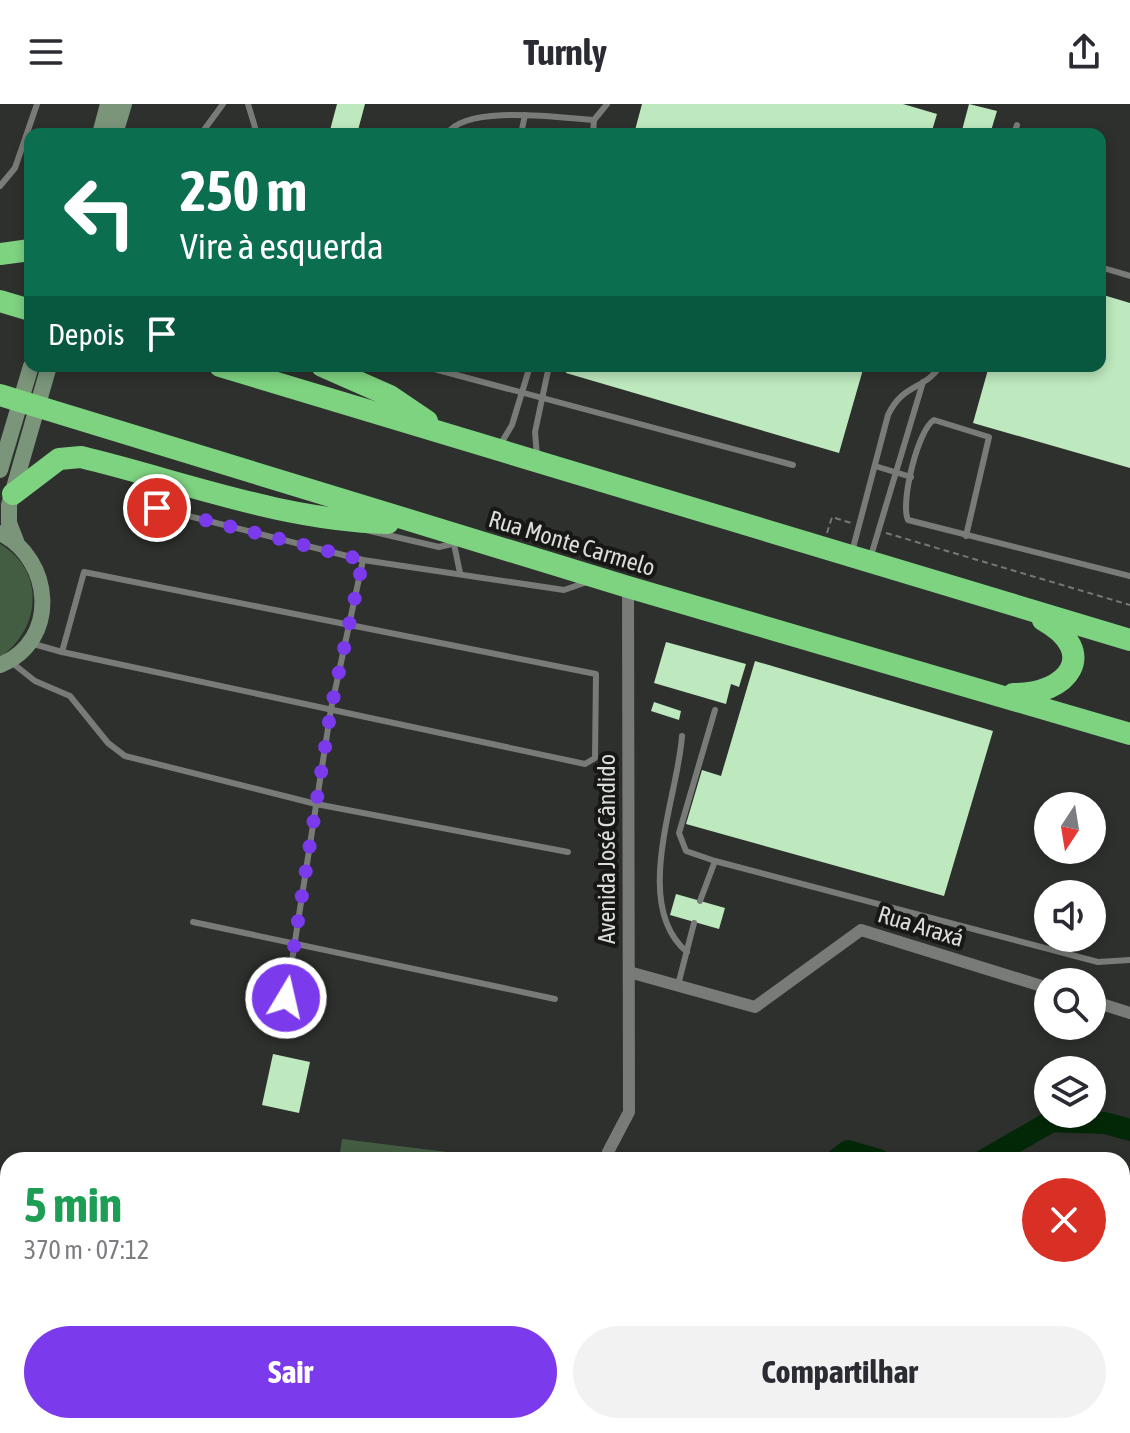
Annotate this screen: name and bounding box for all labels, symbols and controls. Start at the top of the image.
icon: menu [24,30,68,74]
icon: share [1062,30,1106,74]
text: Turnly [523,31,607,73]
text: 250 m [180,159,307,223]
icon: left [48,160,152,264]
text: Vire à esquerda [180,225,384,267]
icon: arrive [140,312,184,356]
text: Depois [48,317,124,351]
pin [123,474,191,542]
icon: arrive [135,486,179,530]
street label: Rua Monte Carmelo [486,505,658,581]
street label: Avenida José Cândido [593,754,620,944]
north arrow [1034,792,1106,864]
map controls [1034,792,1106,1128]
button: sound [1034,880,1106,952]
street label: Rua Araxá [875,900,967,952]
position arrow [244,956,328,1040]
button: search [1034,968,1106,1040]
button: layers [1034,1056,1106,1128]
text: 5 min [24,1177,122,1232]
button: close [1022,1178,1106,1262]
text: 370 m · 07:12 [24,1235,149,1265]
button: Sair [24,1326,557,1418]
button: Compartilhar [573,1326,1106,1418]

